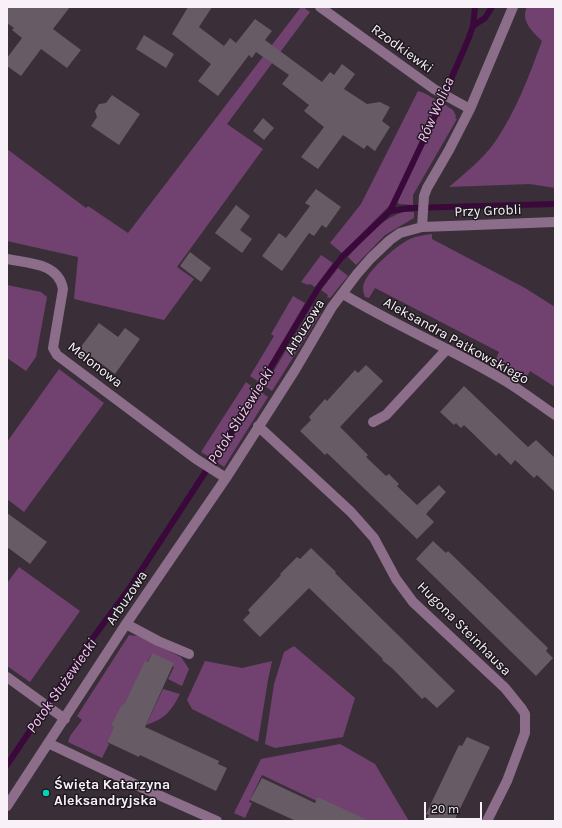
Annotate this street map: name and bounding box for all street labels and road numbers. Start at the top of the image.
street label: Rzodkiewki [368,21,436,77]
street label: Przy Grobli [454,201,522,221]
street label: Aleksandra Patkowskiego [380,294,532,388]
street label: Arbuzowa [281,296,329,358]
street label: Melonowa [64,339,126,391]
street label: Arbuzowa [103,568,151,628]
street label: Hugona Steinhausa [413,578,515,680]

